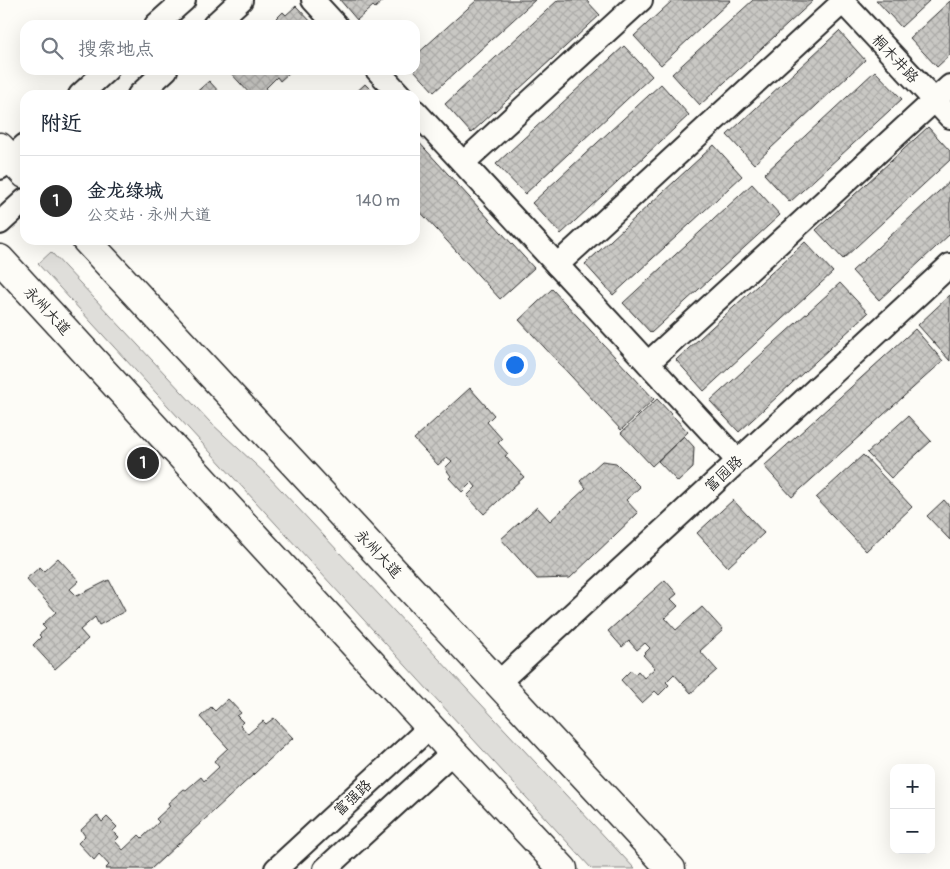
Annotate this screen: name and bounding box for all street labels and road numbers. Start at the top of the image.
street label: 桐木井路 [868,31,922,87]
street label: 永州大道 [20,283,74,339]
street label: 富园路 [701,452,747,496]
street label: 永州大道 [351,526,405,582]
street label: 富强路 [330,776,376,820]

